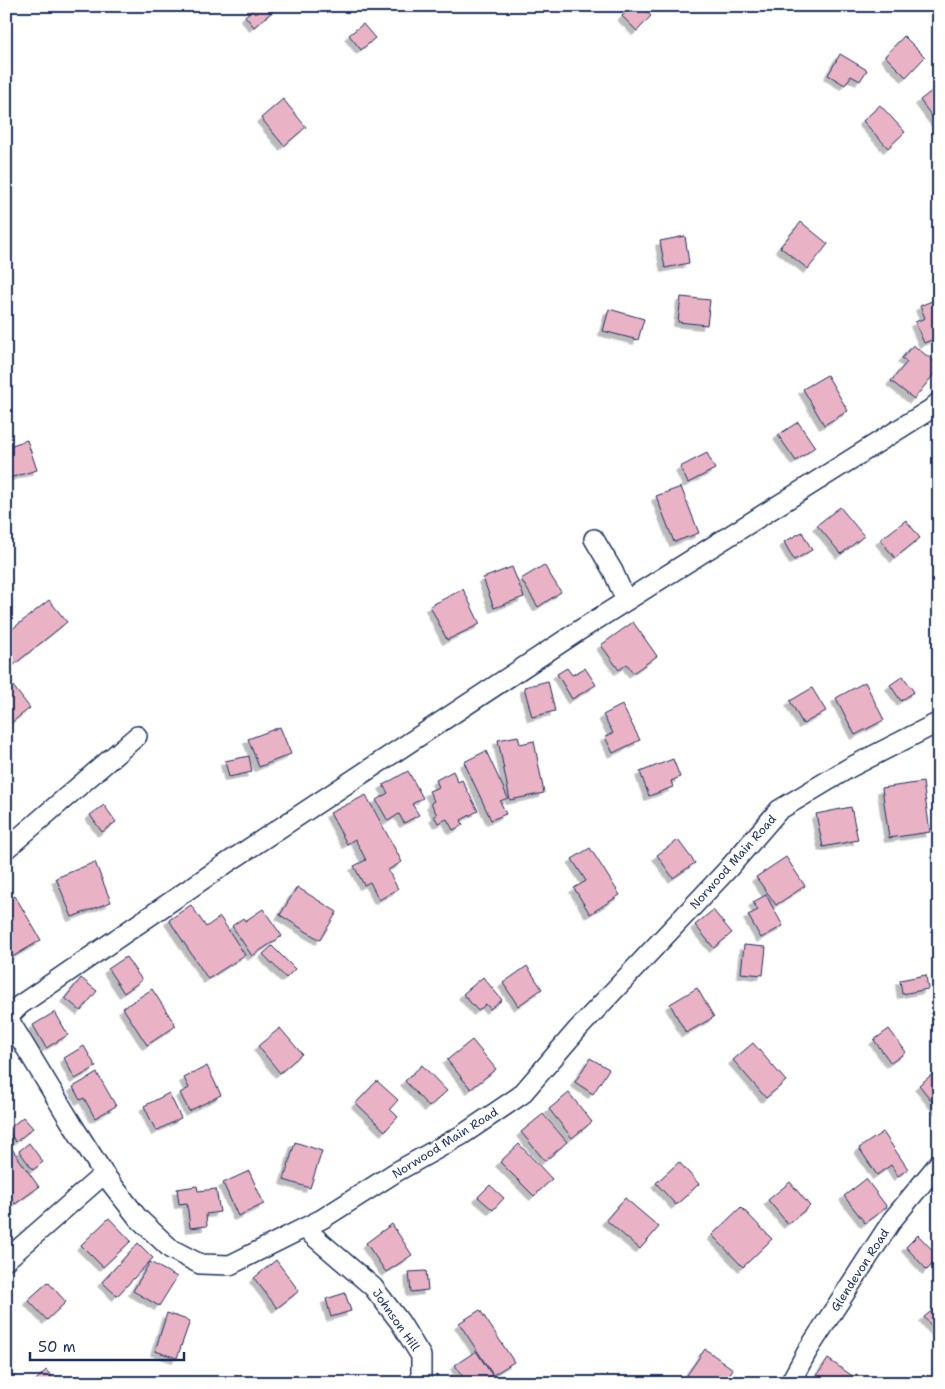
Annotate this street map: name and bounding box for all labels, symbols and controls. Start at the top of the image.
street label: Norwood Main Road [686,811,780,913]
street label: Norwood Main Road [389,1104,501,1182]
street label: Glendevon Road [827,1225,893,1315]
street label: Johnson Hill [369,1286,424,1355]
scale bar [30,1329,184,1361]
text: 50 m [38,1337,76,1357]

